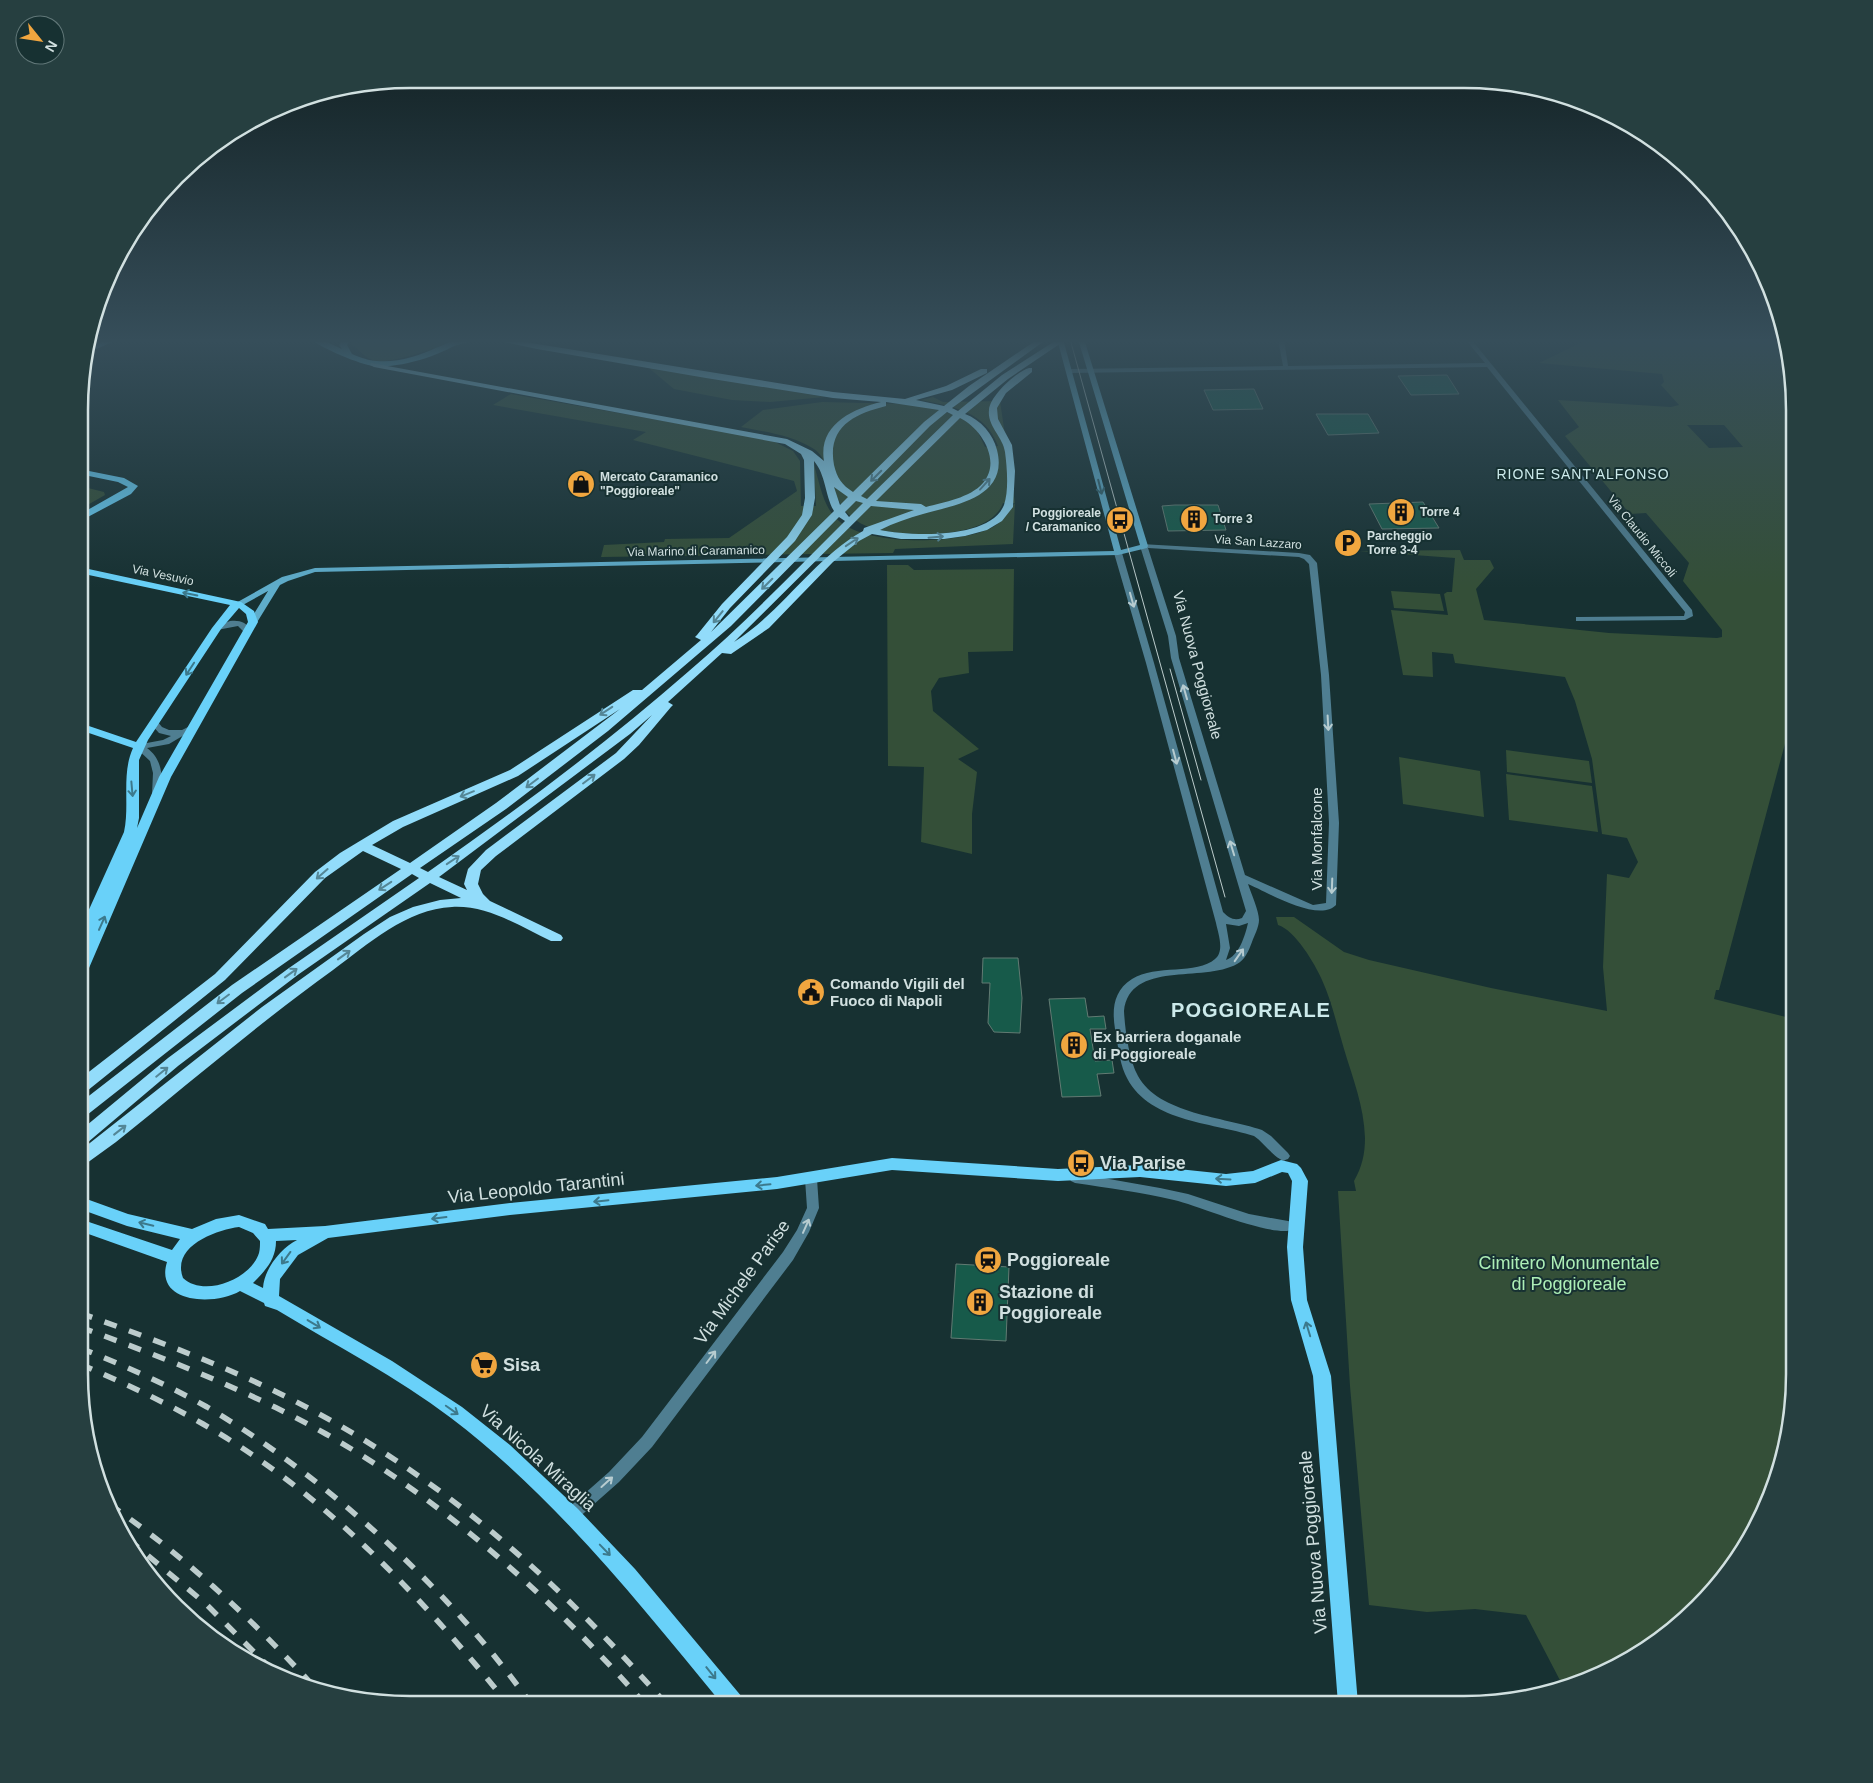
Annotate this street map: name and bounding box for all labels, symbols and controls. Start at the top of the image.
north arrow [15,15,65,65]
text: N [42,38,61,55]
district label: RIONE SANT'ALFONSO [1496,466,1670,482]
shop icon: Mercato Caramanico "Poggioreale" [566,469,596,499]
place label: Mercato Caramanico "Poggioreale" [600,470,718,498]
one-way arrow [870,470,882,482]
one-way arrow [979,478,991,490]
one-way arrow [1096,479,1105,495]
street label: Via Claudio Miccoli [1605,492,1679,580]
building icon: Torre 4 [1386,497,1416,527]
building icon: Torre 3 [1179,504,1209,534]
bus stop icon: Poggioreale / Caramanico [1105,505,1135,535]
place label: Torre 4 [1420,505,1460,519]
place label: Poggioreale / Caramanico [1026,506,1101,534]
place label: Torre 3 [1213,512,1253,526]
parking icon: Parcheggio Torre 3-4 [1333,528,1363,558]
place label: Parcheggio Torre 3-4 [1367,529,1432,557]
one-way arrow [928,532,944,542]
street label: Via San Lazzaro [1214,532,1303,552]
one-way arrow [844,537,858,547]
street label: Via Marino di Caramanico [627,543,765,559]
street label: Via Vesuvio [131,562,195,588]
one-way arrow [761,578,774,590]
one-way arrow [183,589,199,598]
street label: Via Nuova Poggioreale [1170,589,1226,741]
one-way arrow [1128,592,1138,608]
one-way arrow [712,610,723,623]
one-way arrow [185,662,195,676]
one-way arrow [1180,685,1190,701]
one-way arrow [599,706,613,716]
one-way arrow [1324,715,1333,731]
one-way arrow [1170,748,1180,764]
one-way arrow [582,774,595,785]
one-way arrow [525,778,539,788]
one-way arrow [127,780,137,796]
street label: Via Monfalcone [1308,787,1325,891]
one-way arrow [460,790,475,800]
one-way arrow [1226,841,1236,857]
one-way arrow [445,855,459,865]
one-way arrow [315,868,328,880]
one-way arrow [1327,877,1337,893]
one-way arrow [378,881,392,891]
one-way arrow [97,916,107,931]
one-way arrow [1234,948,1244,962]
one-way arrow [337,949,350,960]
one-way arrow [284,968,298,978]
place label: Comando Vigili del Fuoco di Napoli [830,975,965,1009]
public building icon: Comando Vigili del Fuoco di Napoli [796,977,826,1007]
one-way arrow [217,994,230,1005]
district label: POGGIOREALE [1171,999,1331,1021]
place label: Ex barriera doganale di Poggioreale [1093,1028,1241,1062]
building icon: Ex barriera doganale di Poggioreale [1059,1030,1089,1060]
one-way arrow [155,1066,168,1077]
one-way arrow [113,1125,127,1135]
bus stop icon: Via Parise [1066,1148,1096,1178]
place label: Via Parise [1100,1153,1186,1173]
street label: Via Leopoldo Tarantini [447,1169,625,1207]
one-way arrow [1215,1175,1231,1184]
one-way arrow [755,1180,771,1190]
one-way arrow [593,1196,609,1205]
one-way arrow [432,1213,448,1223]
street label: Via Michele Parise [690,1216,794,1348]
one-way arrow [139,1219,155,1229]
one-way arrow [801,1219,811,1234]
station icon: Poggioreale [973,1245,1003,1275]
place label: Poggioreale [1007,1250,1110,1270]
one-way arrow [281,1251,291,1265]
park label: Cimitero Monumentale di Poggioreale [1478,1253,1660,1294]
place label: Stazione di Poggioreale [999,1282,1102,1323]
building icon: Stazione di Poggioreale [965,1287,995,1317]
one-way arrow [307,1319,321,1329]
one-way arrow [1302,1322,1312,1338]
supermarket icon: Sisa [469,1350,499,1380]
one-way arrow [706,1350,716,1364]
place label: Sisa [503,1355,541,1375]
street label: Via Nicola Miraglia [476,1401,601,1516]
one-way arrow [445,1405,459,1415]
street label: Via Nuova Poggioreale [1295,1450,1331,1634]
one-way arrow [601,1477,614,1488]
one-way arrow [599,1544,611,1557]
one-way arrow [705,1667,716,1680]

